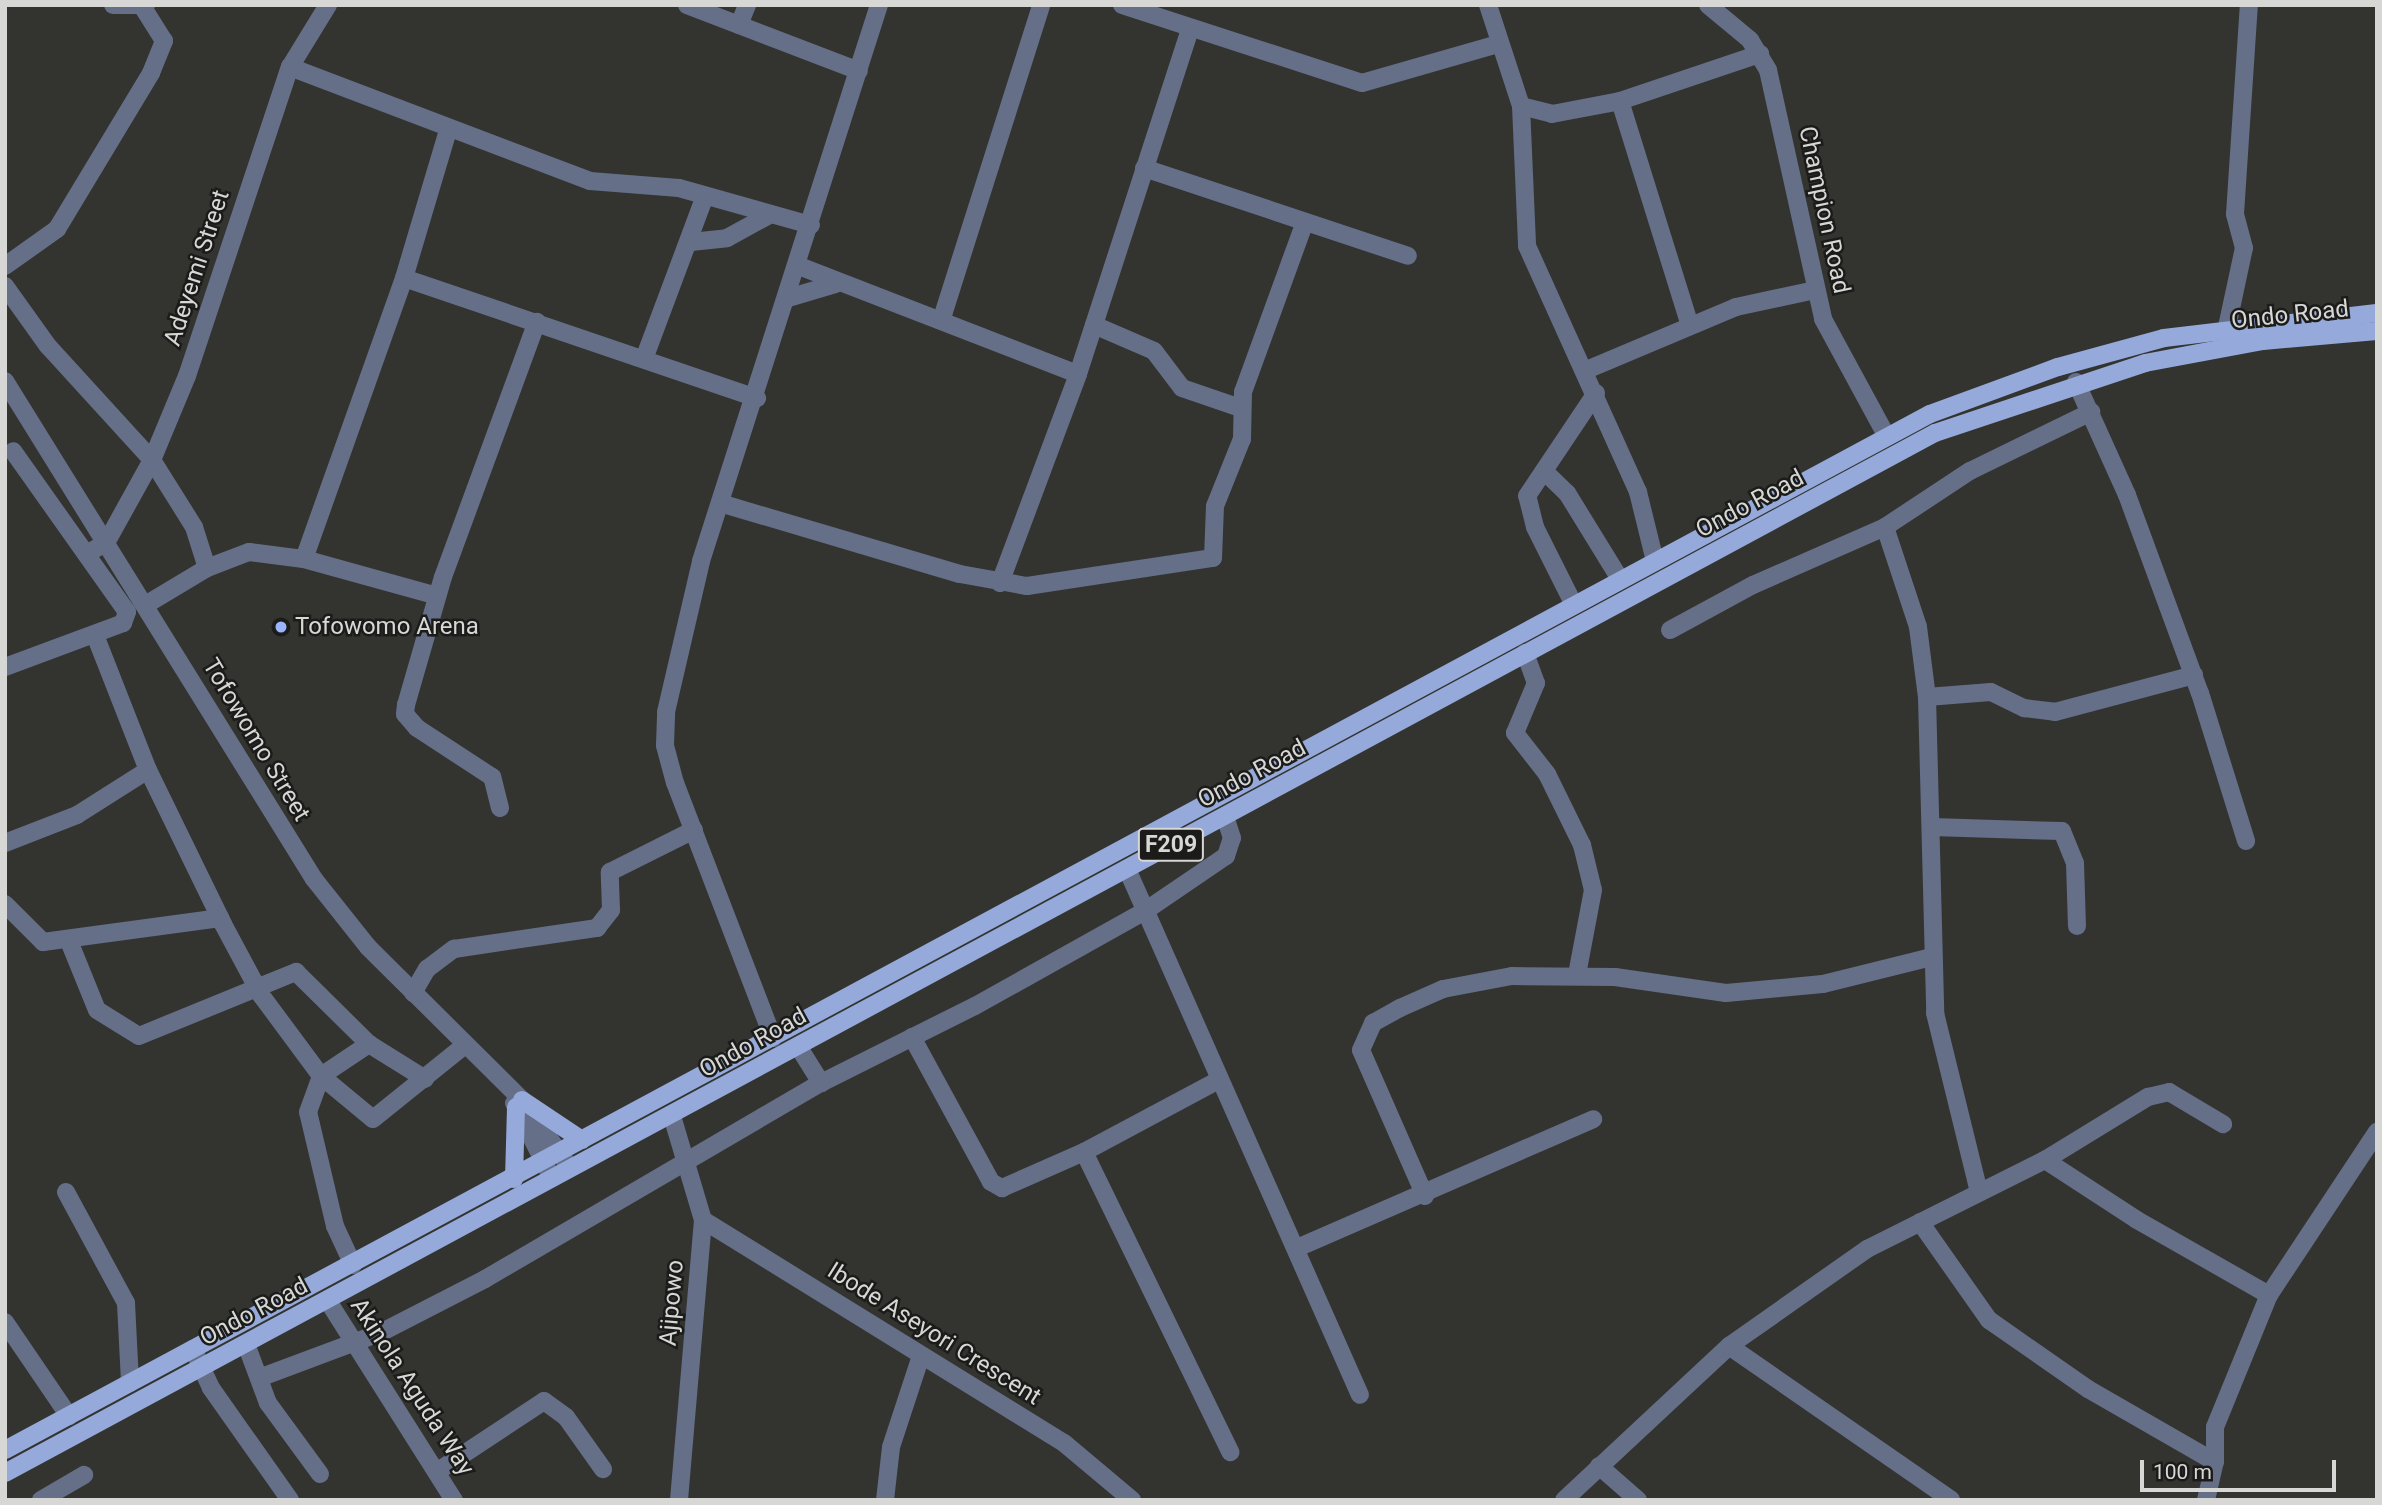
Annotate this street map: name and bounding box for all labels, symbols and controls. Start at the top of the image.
street label: Champion Road [1792,124,1856,296]
street label: Adeyemi Street [158,187,236,349]
street label: Ondo Road [2230,295,2350,335]
street label: Ondo Road [1691,464,1809,544]
place label: Tofowomo Arena [295,613,479,641]
marker: Tofowomo Arena [273,619,289,635]
street label: Tofowomo Street [196,653,316,827]
street label: Ondo Road [1193,734,1311,814]
road number: F209 [1138,825,1204,864]
street label: Ondo Road [694,1002,812,1084]
street label: Ibode Aseyori Crescent [822,1257,1046,1411]
street label: Ajipowo [654,1259,690,1347]
street label: Ondo Road [195,1272,313,1352]
street label: Akinola Aguda Way [344,1293,480,1481]
scale bar [2144,1446,2340,1490]
text: 100 m [2153,1460,2212,1484]

